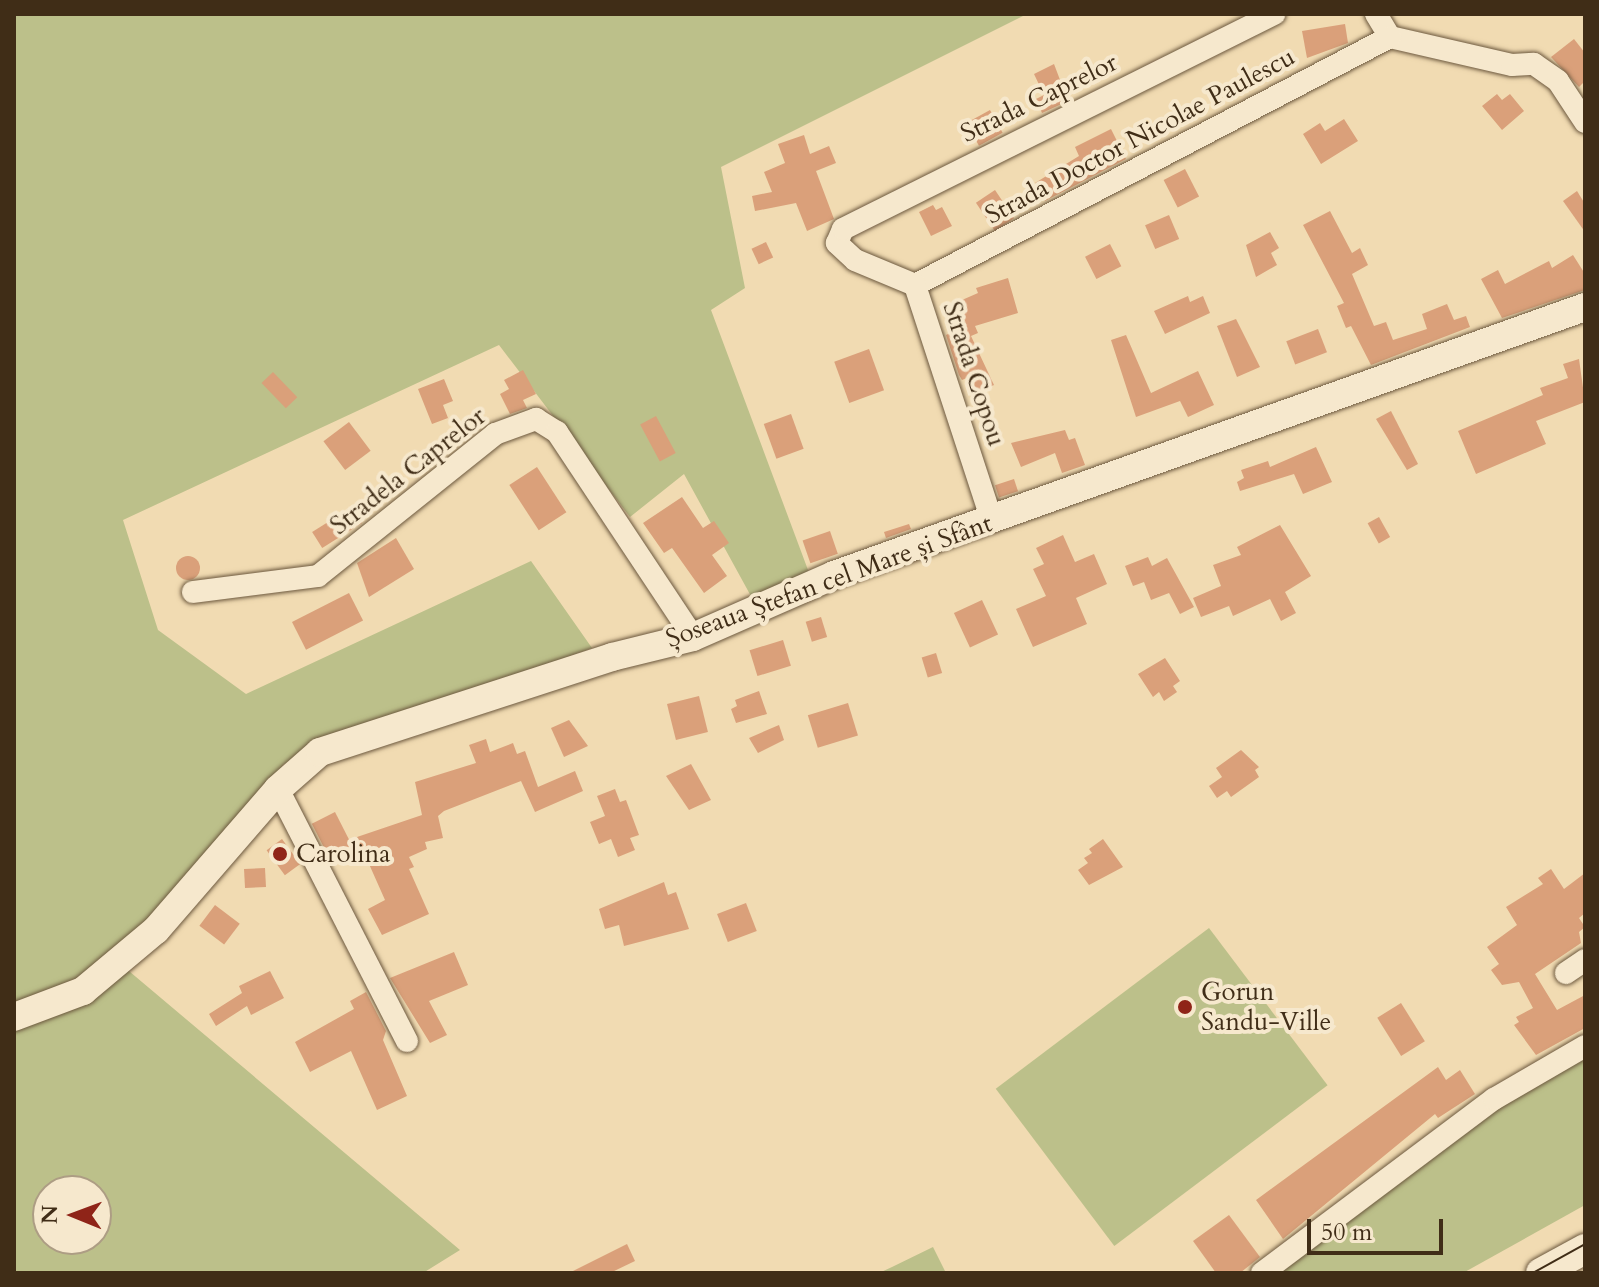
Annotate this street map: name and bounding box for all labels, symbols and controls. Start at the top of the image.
street label: Strada Doctor Nicolae Paulescu [980,41,1300,231]
street label: Strada Caprelor [956,47,1122,149]
street label: Strada Copou [936,298,1012,450]
street label: Stradela Caprelor [324,401,492,541]
street label: Șoseaua Ștefan cel Mare și Sfânt [662,507,996,655]
place label: Carolina [296,838,391,870]
marker: Carolina [271,845,289,863]
place label: Gorun Sandu-Ville [1201,976,1331,1038]
marker: Gorun Sandu-Ville [1176,998,1194,1016]
north arrow [32,1175,112,1255]
scale bar [1311,1203,1447,1253]
text: N [35,1205,65,1224]
text: 50 m [1321,1216,1372,1249]

